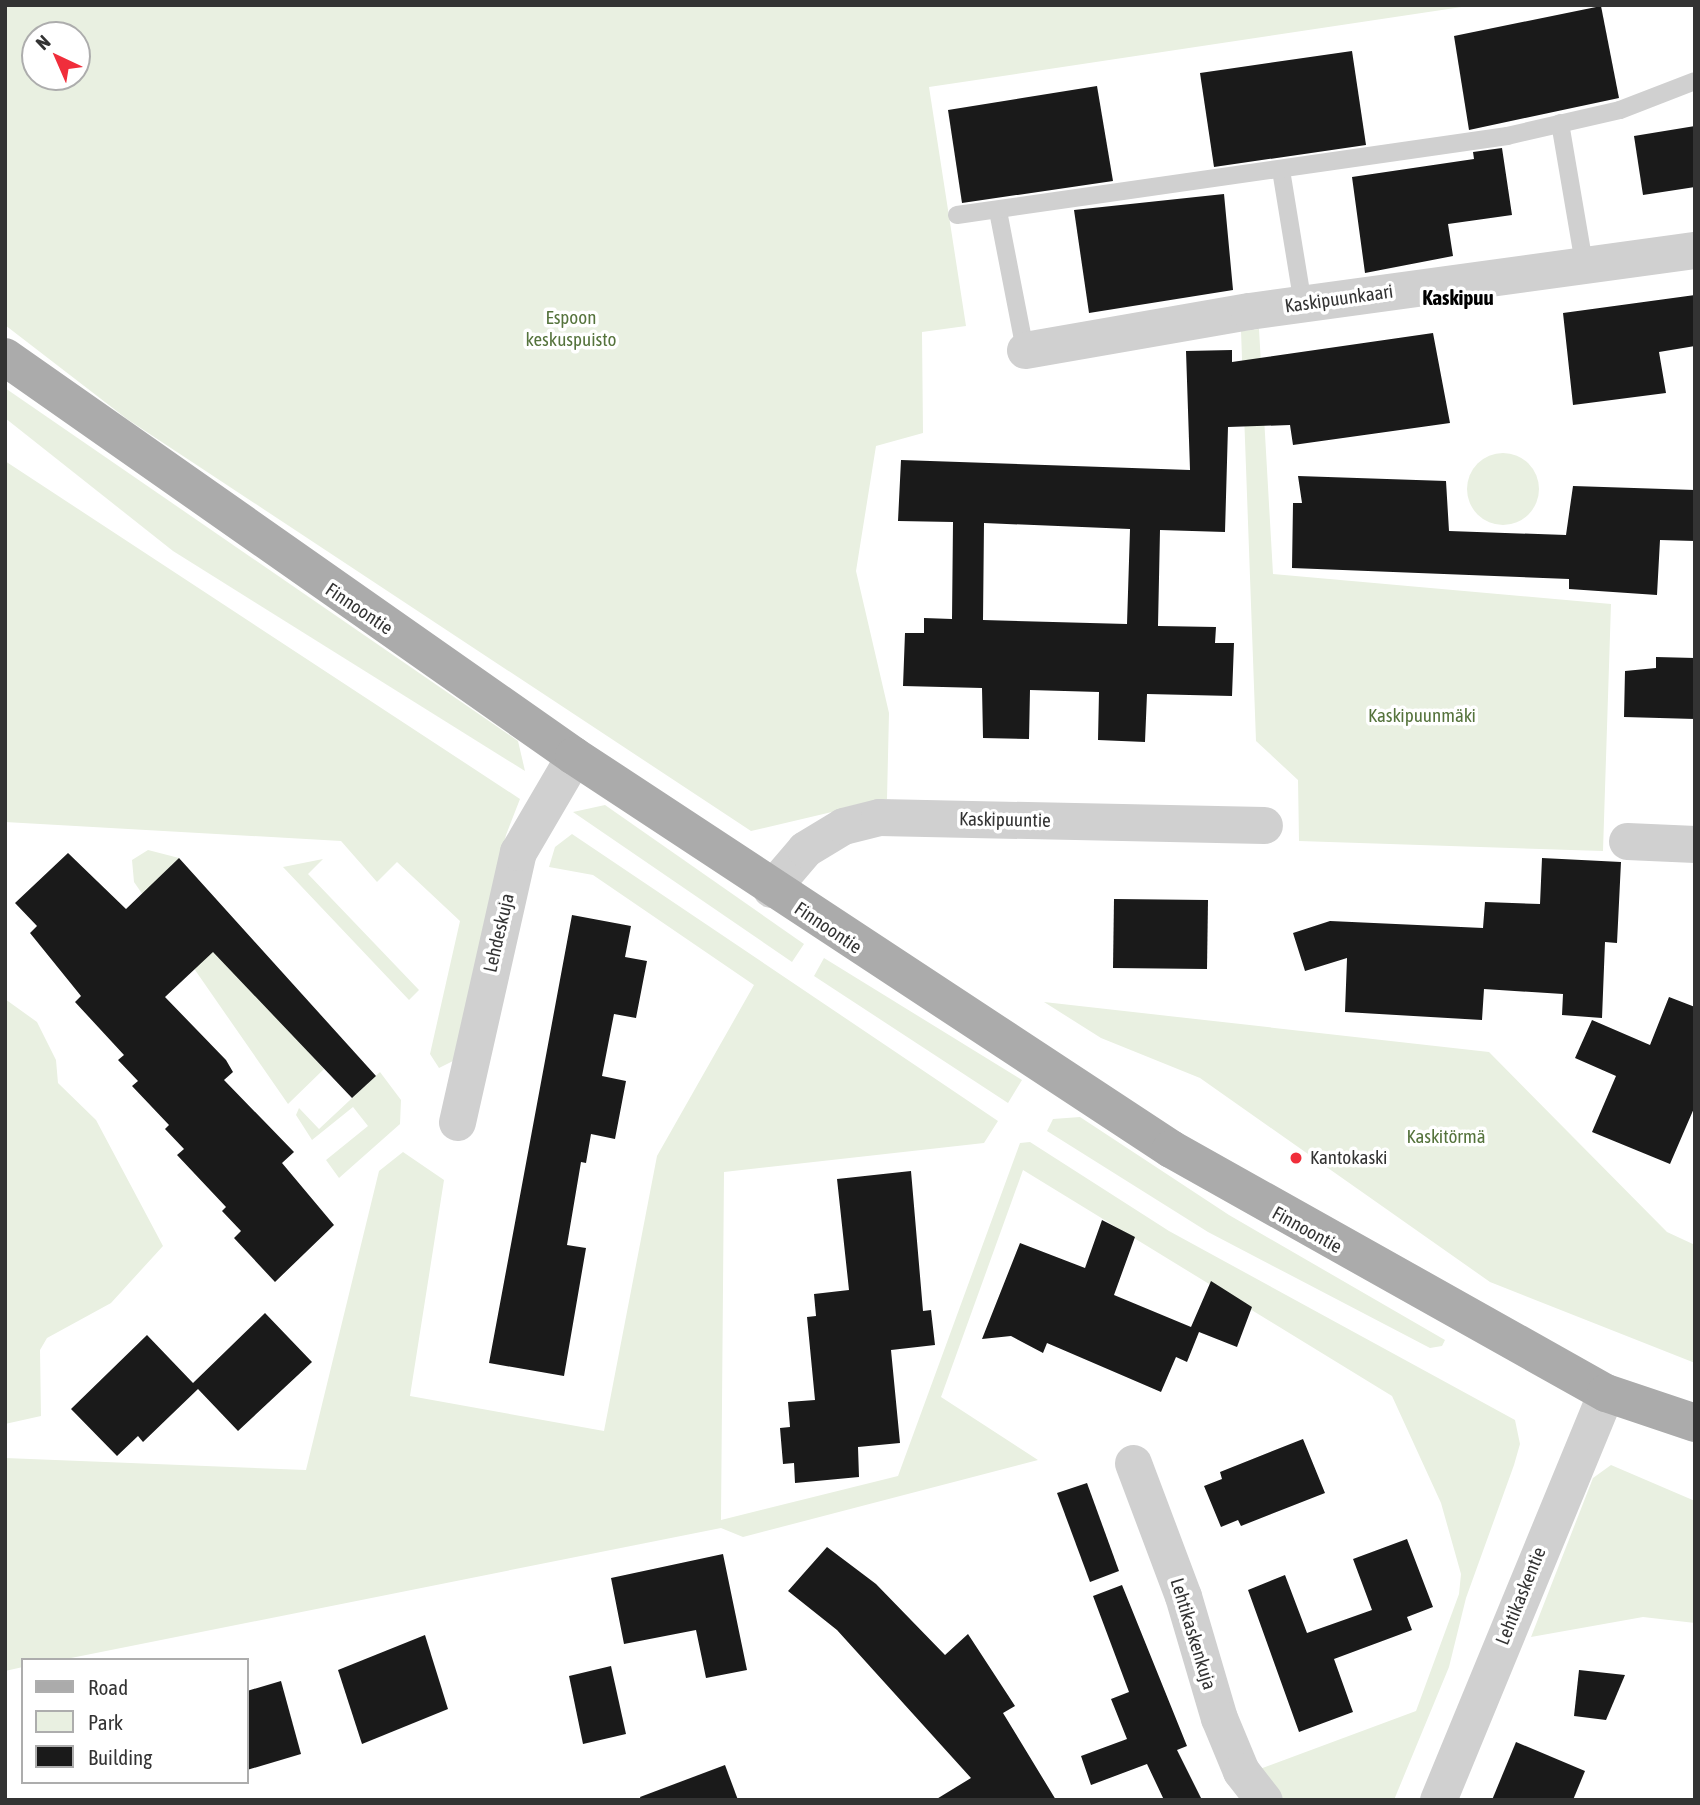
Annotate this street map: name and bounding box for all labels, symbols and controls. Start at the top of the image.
north arrow [21,21,91,91]
text: N [31,31,54,54]
street label: Kaskipuunkaari [1283,280,1395,318]
district label: Kaskipuu [1422,284,1494,310]
park label: Espoon keskuspuisto [525,307,617,351]
street label: Finnoontie [321,578,397,640]
park label: Kaskipuunmäki [1368,705,1476,727]
street label: Kaskipuuntie [959,808,1051,832]
street label: Lehdeskuja [479,891,519,975]
street label: Finnoontie [790,897,866,959]
park label: Kaskitörmä [1407,1126,1485,1148]
place label: Kantokaski [1310,1147,1387,1169]
marker: Kantokaski [1288,1150,1304,1166]
street label: Finnoontie [1268,1202,1346,1258]
street label: Lehtikaskentie [1491,1544,1551,1648]
street label: Lehtikaskenkuja [1165,1575,1221,1693]
legend [21,1658,248,1784]
text: Road [88,1675,128,1699]
text: Park [88,1710,123,1734]
text: Building [88,1745,152,1769]

